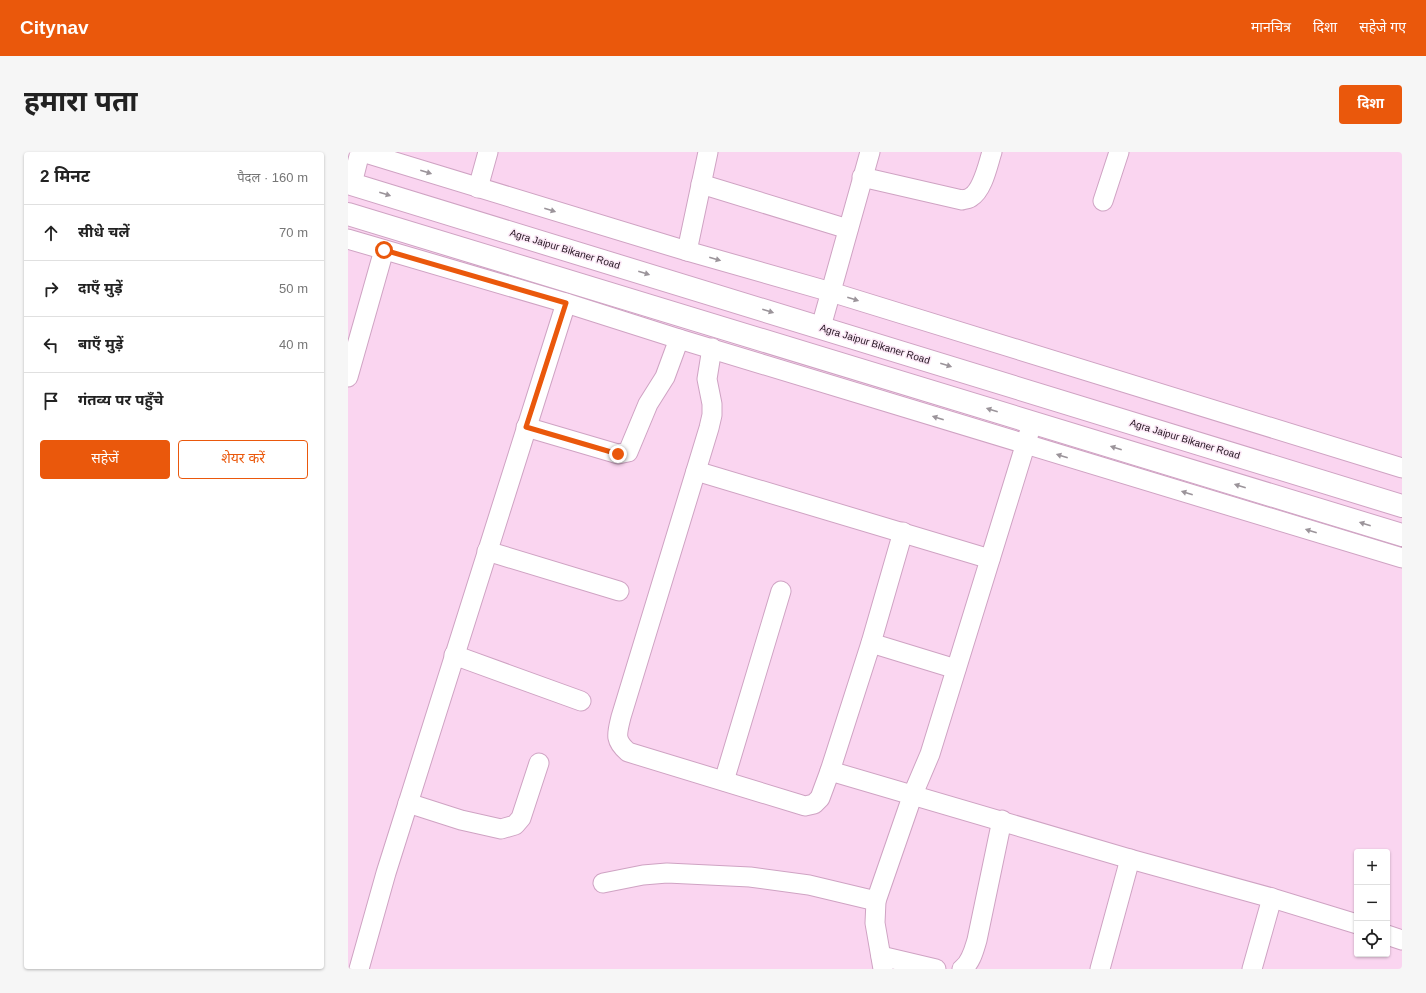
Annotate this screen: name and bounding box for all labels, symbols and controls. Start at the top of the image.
text: Citynav [20,17,89,38]
text: मानचित्र [1251,19,1291,35]
text: दिशा [1313,19,1337,35]
text: सहेजे गए [1359,19,1406,35]
button: दिशा [1339,85,1402,124]
text: हमारा पता [24,86,138,117]
text: 2 मिनट [40,167,90,186]
one-way arrow [420,169,432,175]
text: पैदल · 160 m [237,170,308,185]
one-way arrow [380,191,392,197]
one-way arrow [545,207,557,213]
icon: ahead [40,222,62,244]
text: सीधे चलें [78,223,129,240]
text: 70 m [279,225,308,240]
street label: Agra Jaipur Bikaner Road [509,227,621,271]
route start [375,241,393,259]
one-way arrow [709,256,721,262]
one-way arrow [638,270,650,276]
icon: right [40,278,62,300]
text: दाएँ मुड़ें [78,279,122,296]
text: 50 m [279,281,308,296]
one-way arrow [848,296,860,302]
one-way arrow [762,308,774,314]
street label: Agra Jaipur Bikaner Road [819,322,931,366]
icon: left [40,334,62,356]
text: बाएँ मुड़ें [78,335,123,352]
text: 40 m [279,337,308,352]
one-way arrow [940,362,952,368]
icon: arrive [40,390,62,412]
text: गंतव्य पर पहुँचे [78,391,163,408]
one-way arrow [985,407,997,413]
one-way arrow [932,415,944,421]
street label: Agra Jaipur Bikaner Road [1129,417,1241,461]
button: सहेजें [40,440,170,479]
button: शेयर करें [178,440,308,479]
route end [609,445,627,463]
one-way arrow [1110,445,1122,451]
one-way arrow [1056,453,1068,459]
one-way arrow [1234,483,1246,489]
one-way arrow [1180,490,1192,496]
one-way arrow [1358,521,1370,527]
one-way arrow [1305,528,1317,534]
map controls [1354,849,1390,957]
button: + [1354,849,1390,885]
button: − [1354,885,1390,921]
button: locate [1354,921,1390,957]

